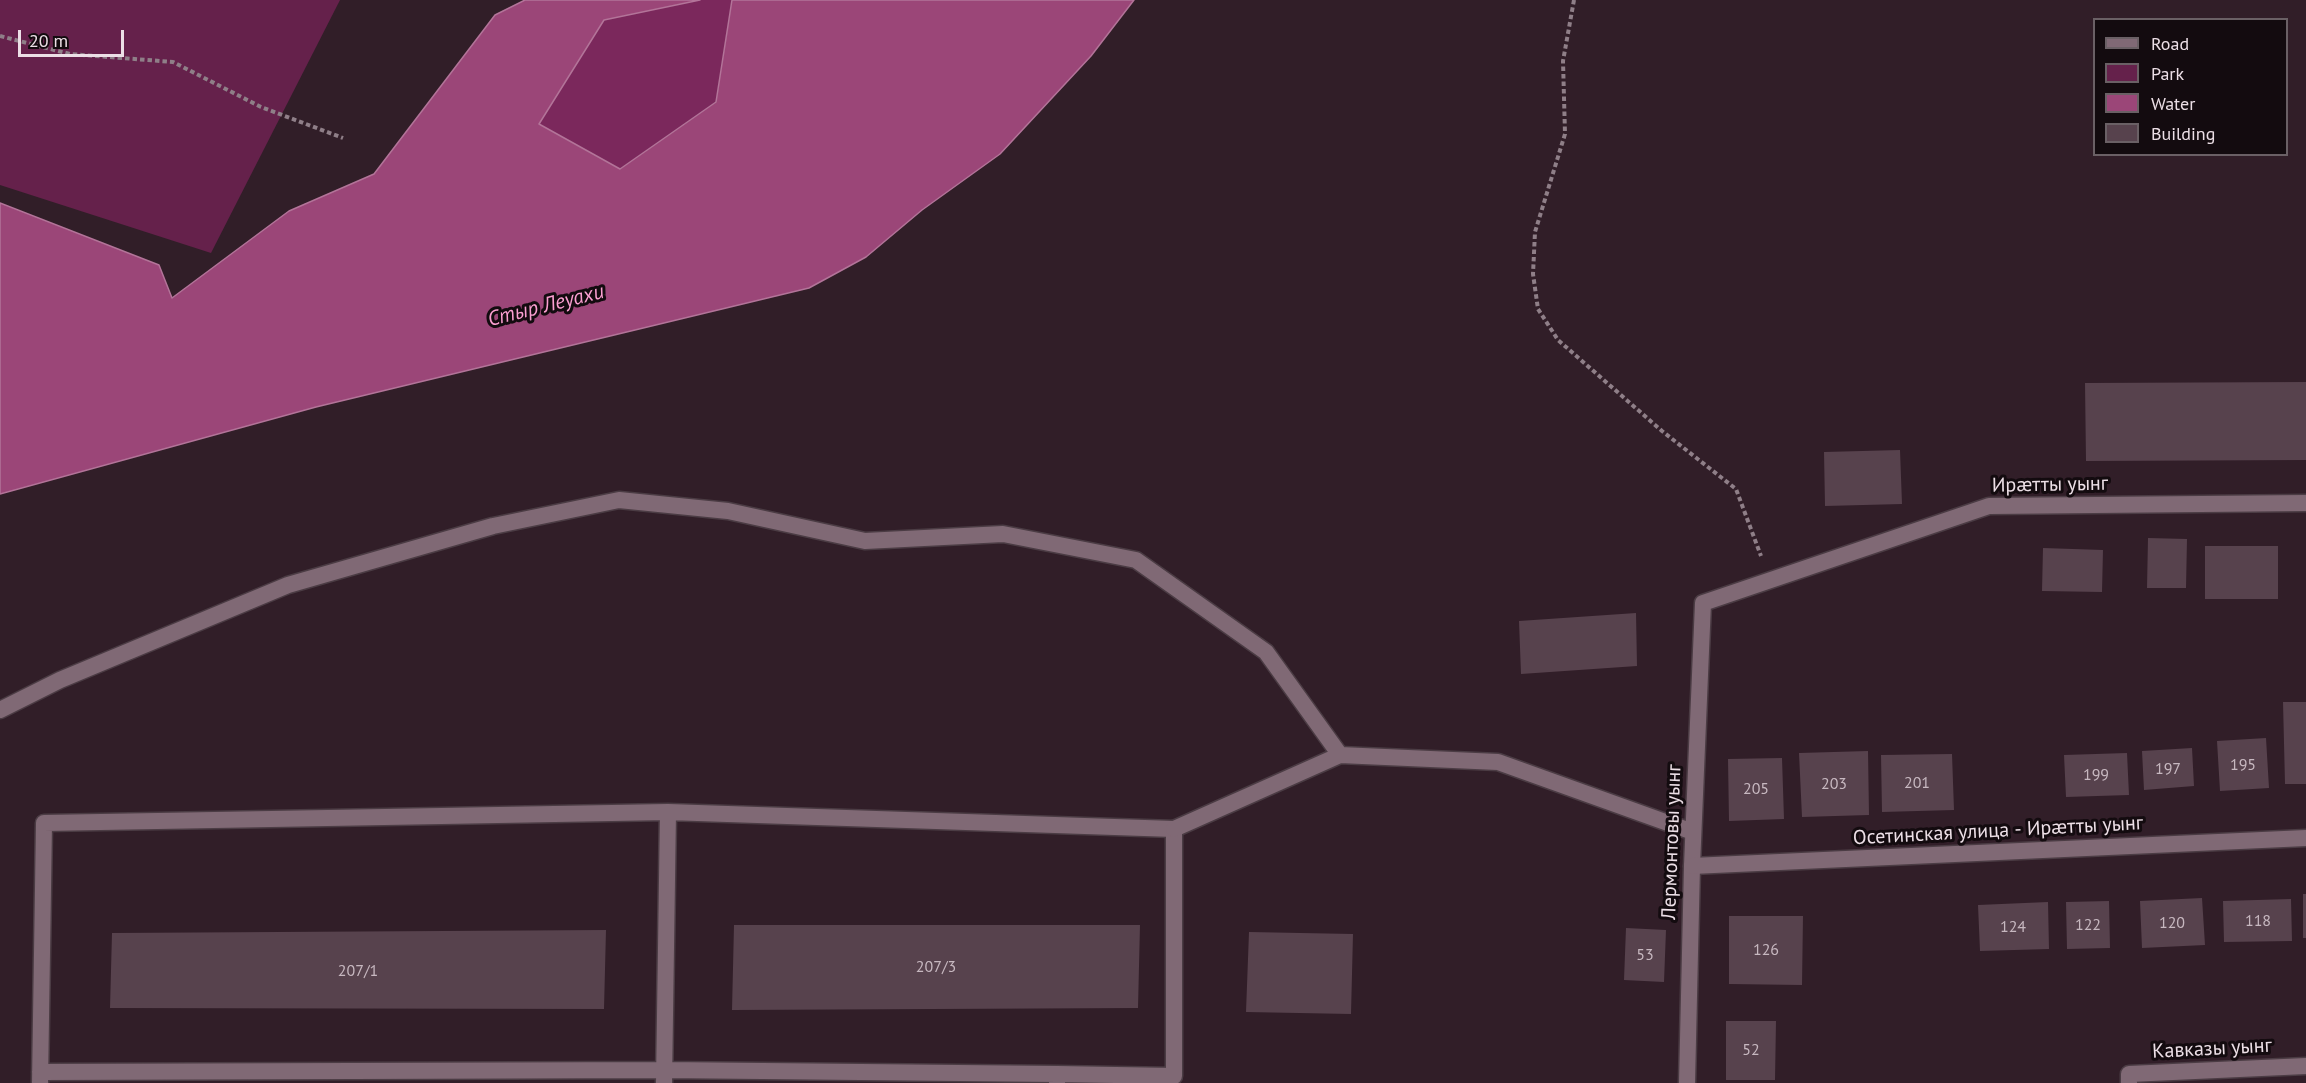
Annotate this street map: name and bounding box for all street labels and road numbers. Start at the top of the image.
street label: Ирæтты уынг [1992,472,2108,498]
street label: Лермонтовы уынг [1657,764,1687,920]
street label: Осетинская улица - Ирæтты уынг [1852,811,2144,851]
street label: Кавказы уынг [2152,1034,2272,1064]

